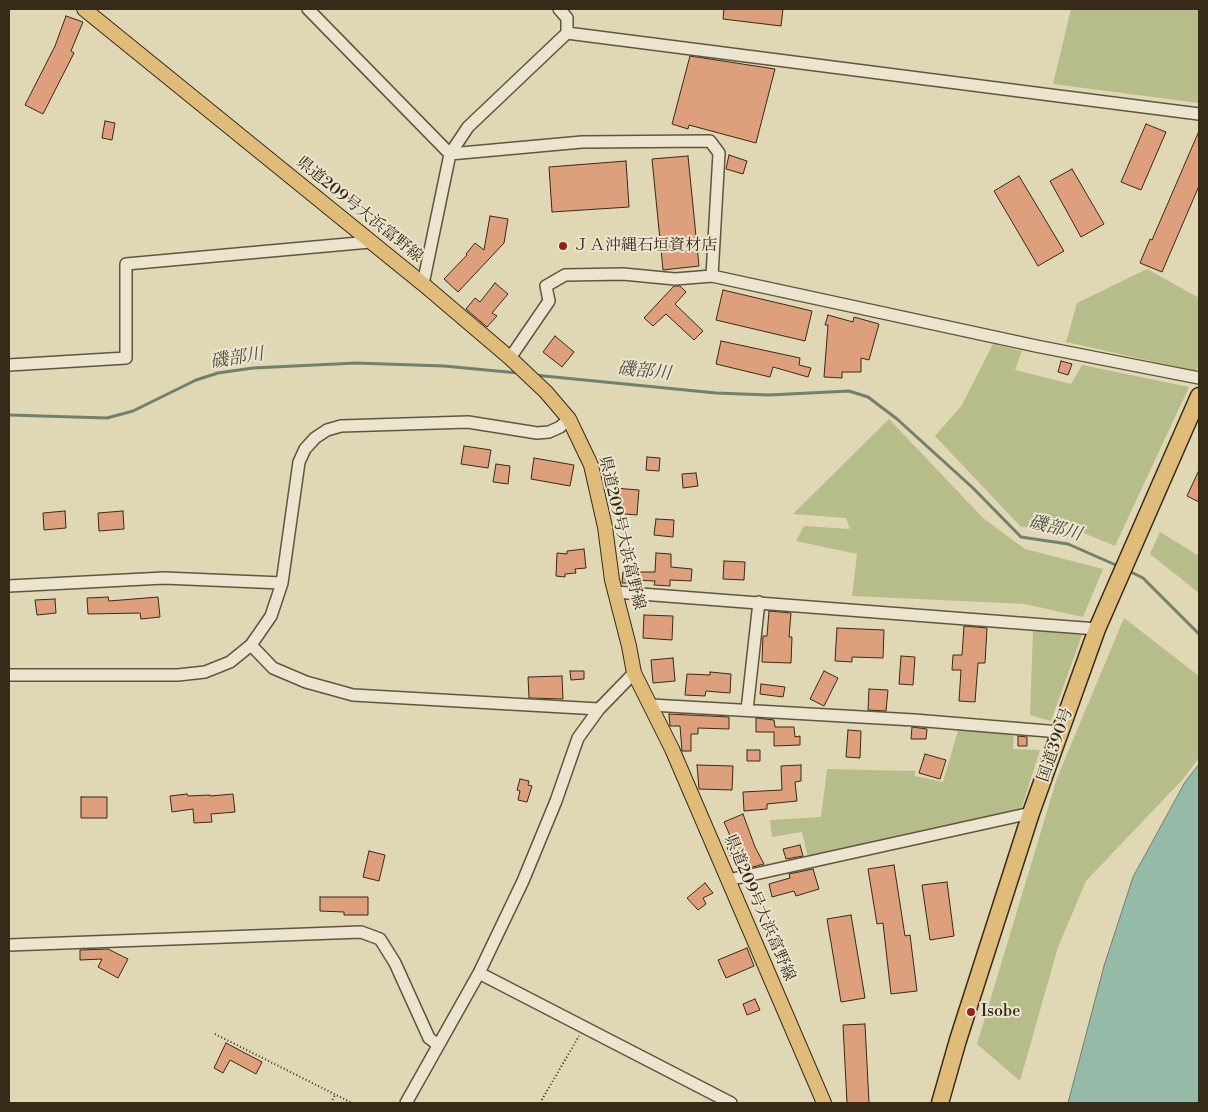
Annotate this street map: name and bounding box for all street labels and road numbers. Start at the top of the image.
street label: 県道209号大浜富野線 [292,153,426,267]
street label: 県道209号大浜富野線 [594,454,648,612]
street label: 国道390号 [1034,705,1078,785]
street label: 県道209号大浜富野線 [719,832,799,984]

